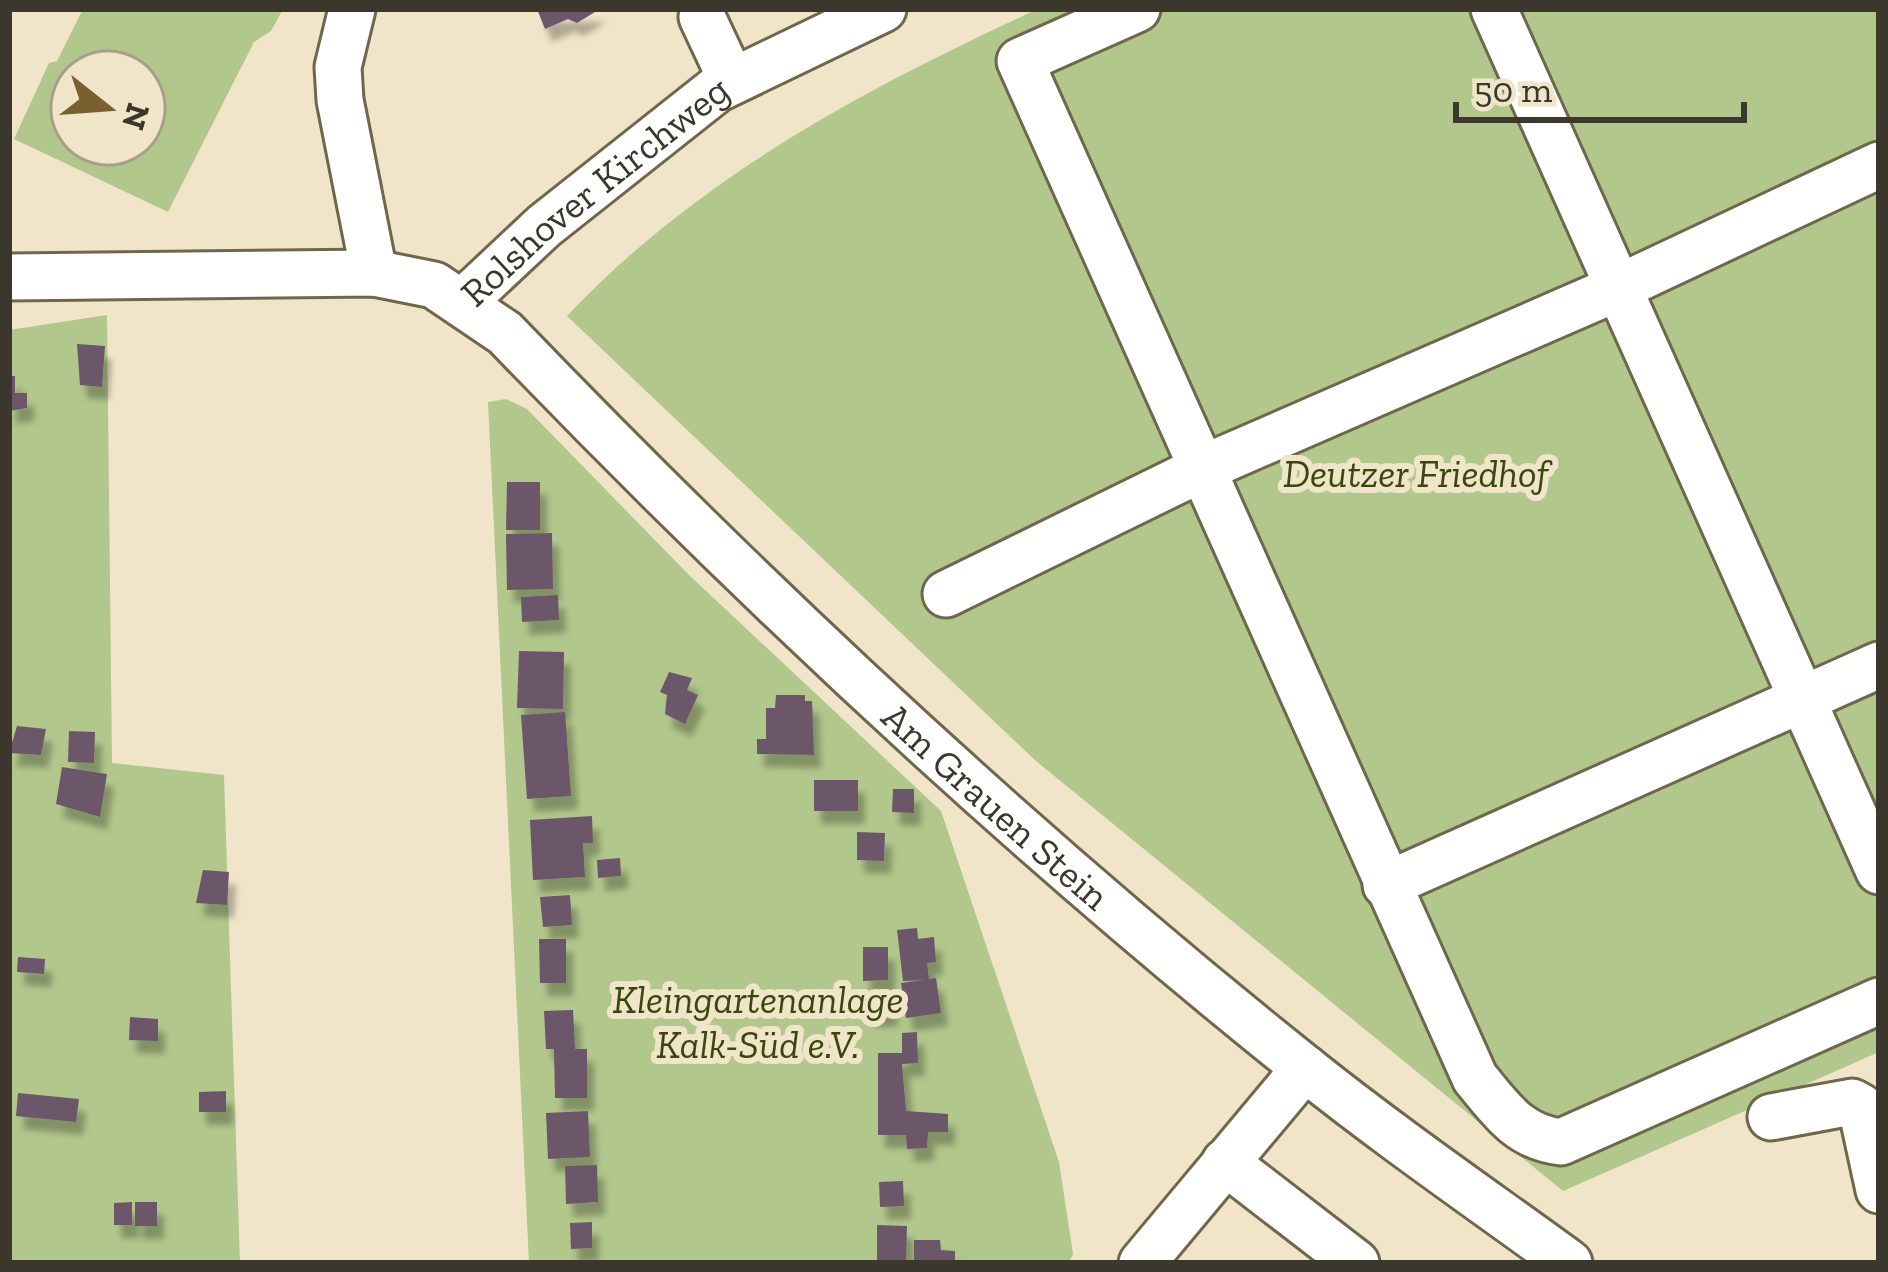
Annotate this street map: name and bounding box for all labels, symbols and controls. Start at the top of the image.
north arrow [48,48,168,168]
scale bar [1456,48,1744,122]
street label: Rolshover Kirchweg [451,66,738,316]
text: 50 m [1474,68,1552,111]
text: N [114,99,159,134]
park label: Deutzer Friedhof [1283,450,1553,497]
street label: Am Grauen Stein [873,693,1119,920]
park label: Kleingartenanlage Kalk-Süd e.V. [612,976,904,1068]

